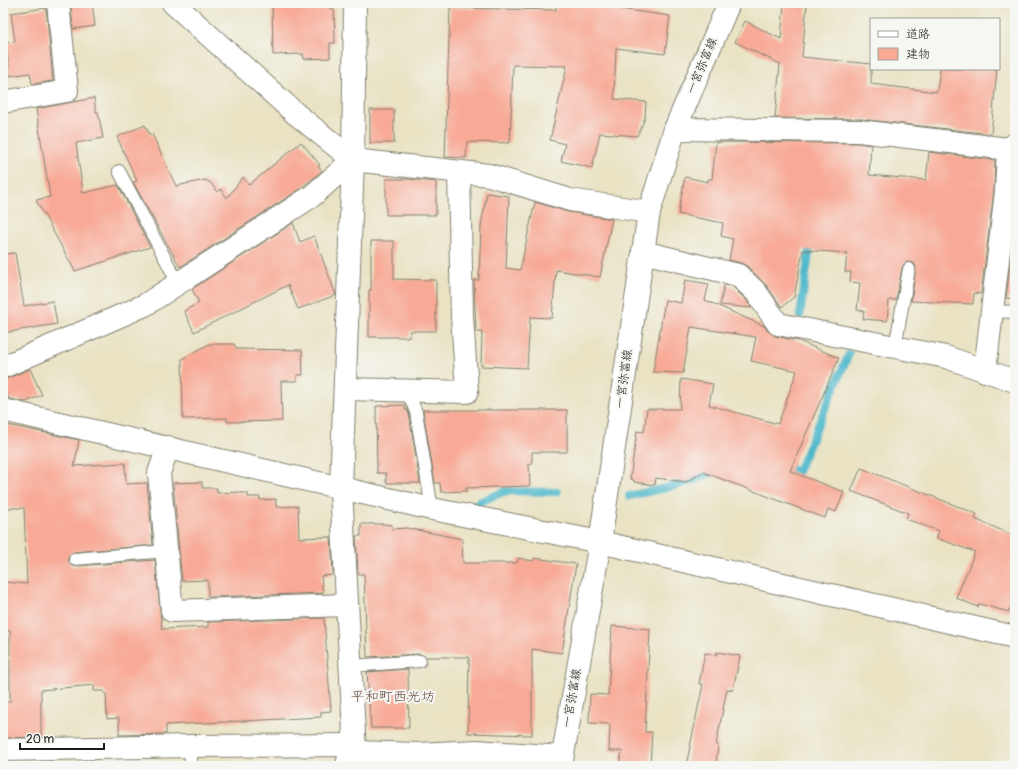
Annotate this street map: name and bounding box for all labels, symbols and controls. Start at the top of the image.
legend [870,18,1000,70]
text: 道路 [906,27,930,42]
street label: 一宮弥富線 [683,35,721,97]
text: 建物 [906,47,930,62]
street label: 一宮弥富線 [612,348,636,410]
street label: 一宮弥富線 [559,667,585,729]
district label: 平和町西光坊 [351,688,435,705]
scale bar [20,725,104,751]
text: 20 m [26,732,55,747]

